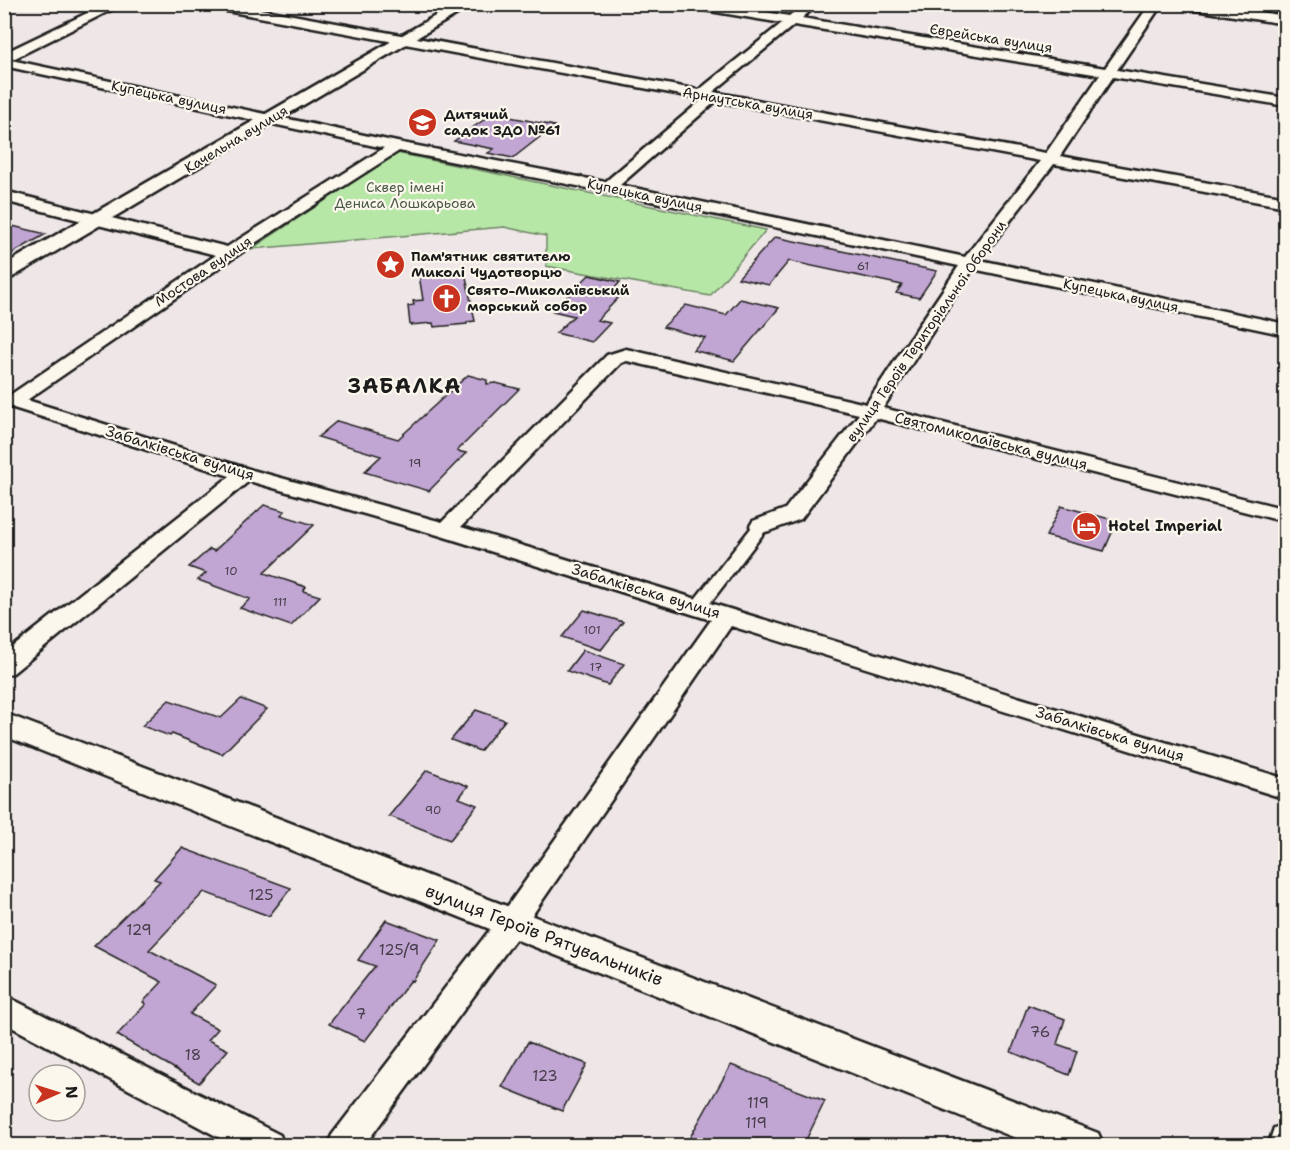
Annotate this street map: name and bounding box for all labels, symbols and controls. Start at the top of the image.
street label: Єврейська вулиця [928,19,1054,57]
street label: Купецька вулиця [110,76,228,118]
street label: Арнаутська вулиця [681,83,815,123]
street label: Качельна вулиця [181,101,291,177]
place label: Дитячий садок ЗДО №61 [444,105,560,139]
school or university icon: Дитячий садок ЗДО №61 [407,106,439,138]
street label: Купецька вулиця [586,174,704,216]
park label: Сквер імені Дениса Лошкарьова [334,178,476,212]
street label: вулиця Героїв Територіальної Оборони [842,217,1010,445]
street label: Мостова вулиця [151,232,255,310]
place label: Пам'ятник святителю Миколі Чудотворцю [411,247,571,281]
place icon: Пам'ятник святителю Миколі Чудотворцю [374,248,406,280]
house number: 61 [857,258,869,274]
street label: Купецька вулиця [1062,274,1180,316]
place label: Свято-Миколаївський морський собор [467,281,630,315]
church icon: Свято-Миколаївський морський собор [430,282,462,314]
district label: ЗАБАЛКА [348,372,462,400]
street label: Святомиколаївська вулиця [892,407,1090,475]
street label: Забалківська вулиця [103,421,257,485]
house number: 19 [409,455,421,471]
hotel icon: Hotel Imperial [1071,510,1103,542]
place label: Hotel Imperial [1108,516,1222,536]
street label: Забалківська вулиця [569,559,723,623]
house number: 10 [224,563,238,579]
house number: 111 [273,594,287,610]
house number: 101 [583,622,601,638]
house number: 17 [590,659,602,675]
street label: Забалківська вулиця [1033,702,1187,766]
house number: 90 [425,802,441,818]
street label: вулиця Героїв Рятувальників [422,879,666,991]
house number: 125 [249,885,273,905]
house number: 129 [126,920,152,940]
house number: 125/9 [379,940,419,960]
house number: 7 [356,1004,366,1024]
house number: 76 [1030,1022,1050,1042]
house number: 18 [185,1045,201,1065]
north arrow [27,1063,87,1123]
house number: 123 [532,1066,558,1086]
text: N [61,1085,82,1099]
house number: 119 [747,1093,769,1113]
house number: 119 [745,1113,767,1133]

